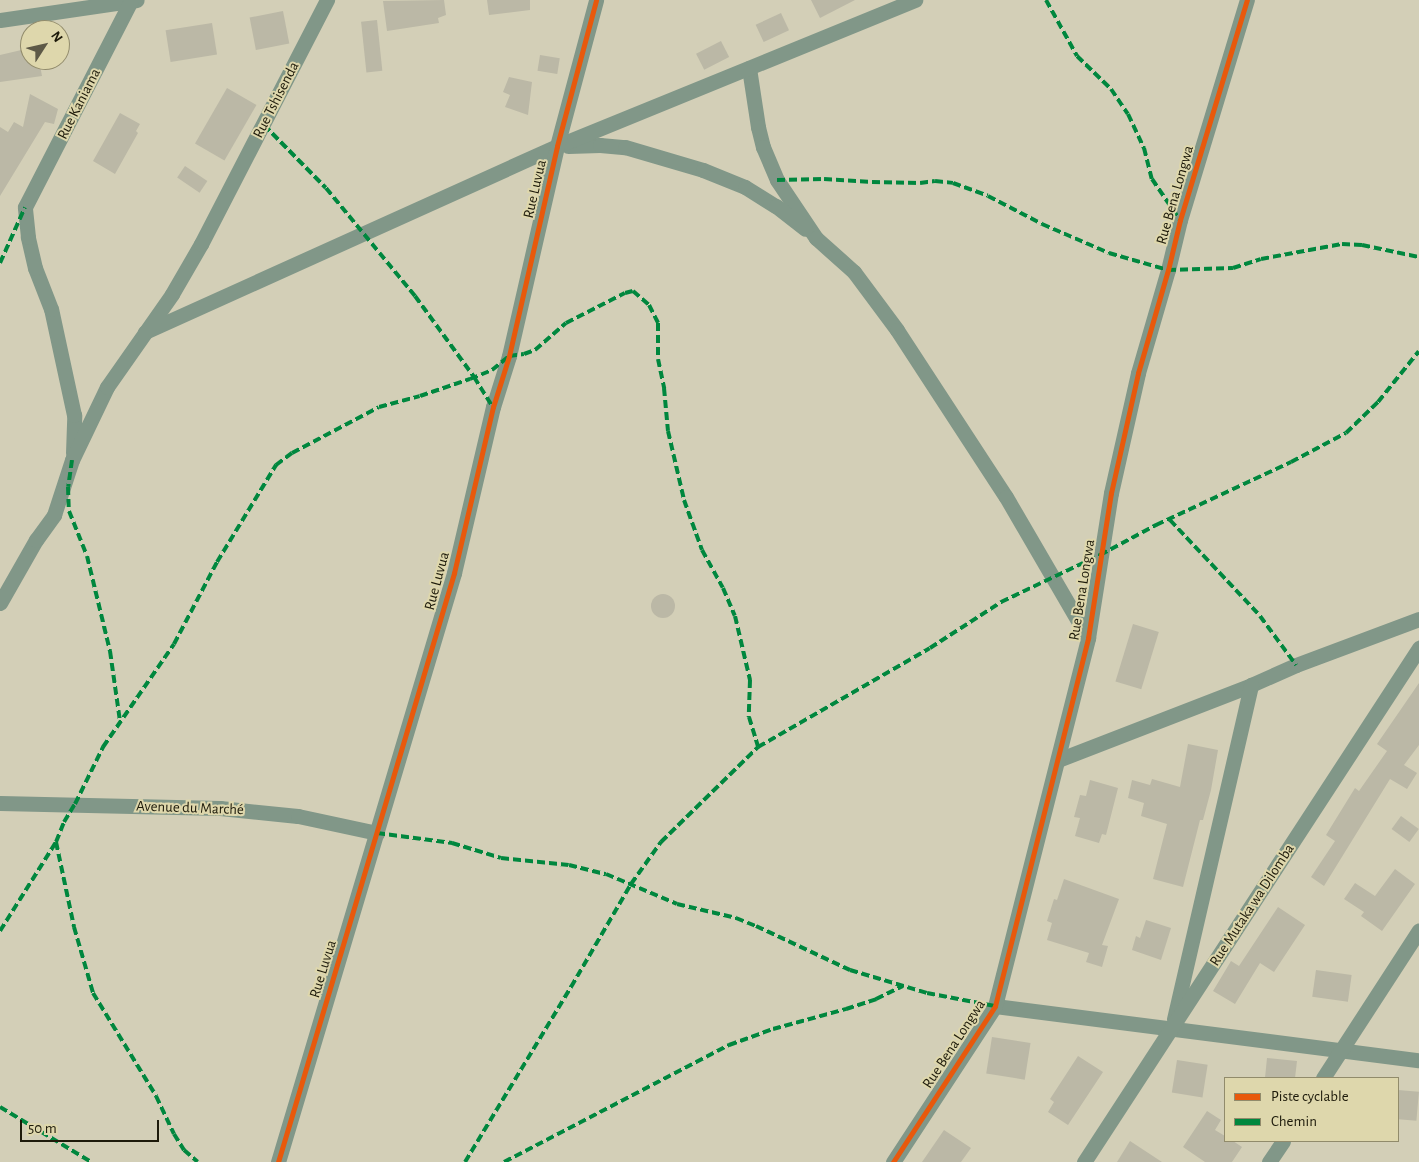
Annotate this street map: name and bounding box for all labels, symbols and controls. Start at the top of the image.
north arrow [20,20,70,70]
text: N [48,29,65,45]
street label: Rue Tshisenda [249,59,303,141]
street label: Rue Kaniama [54,66,104,142]
street label: Rue Bena Longwa [1152,143,1198,247]
street label: Rue Luvua [520,158,550,220]
street label: Rue Bena Longwa [1065,538,1099,642]
street label: Rue Luvua [421,550,453,612]
street label: Avenue du Marché [136,797,244,819]
street label: Rue Mutaka wa Dilomba [1206,841,1298,969]
street label: Rue Luvua [306,938,340,1000]
street label: Rue Bena Longwa [919,996,989,1092]
legend [1224,1077,1399,1142]
text: Piste cyclable [1271,1089,1349,1104]
scale bar [22,1110,161,1142]
text: Chemin [1271,1114,1317,1129]
text: 50 m [28,1121,57,1136]

